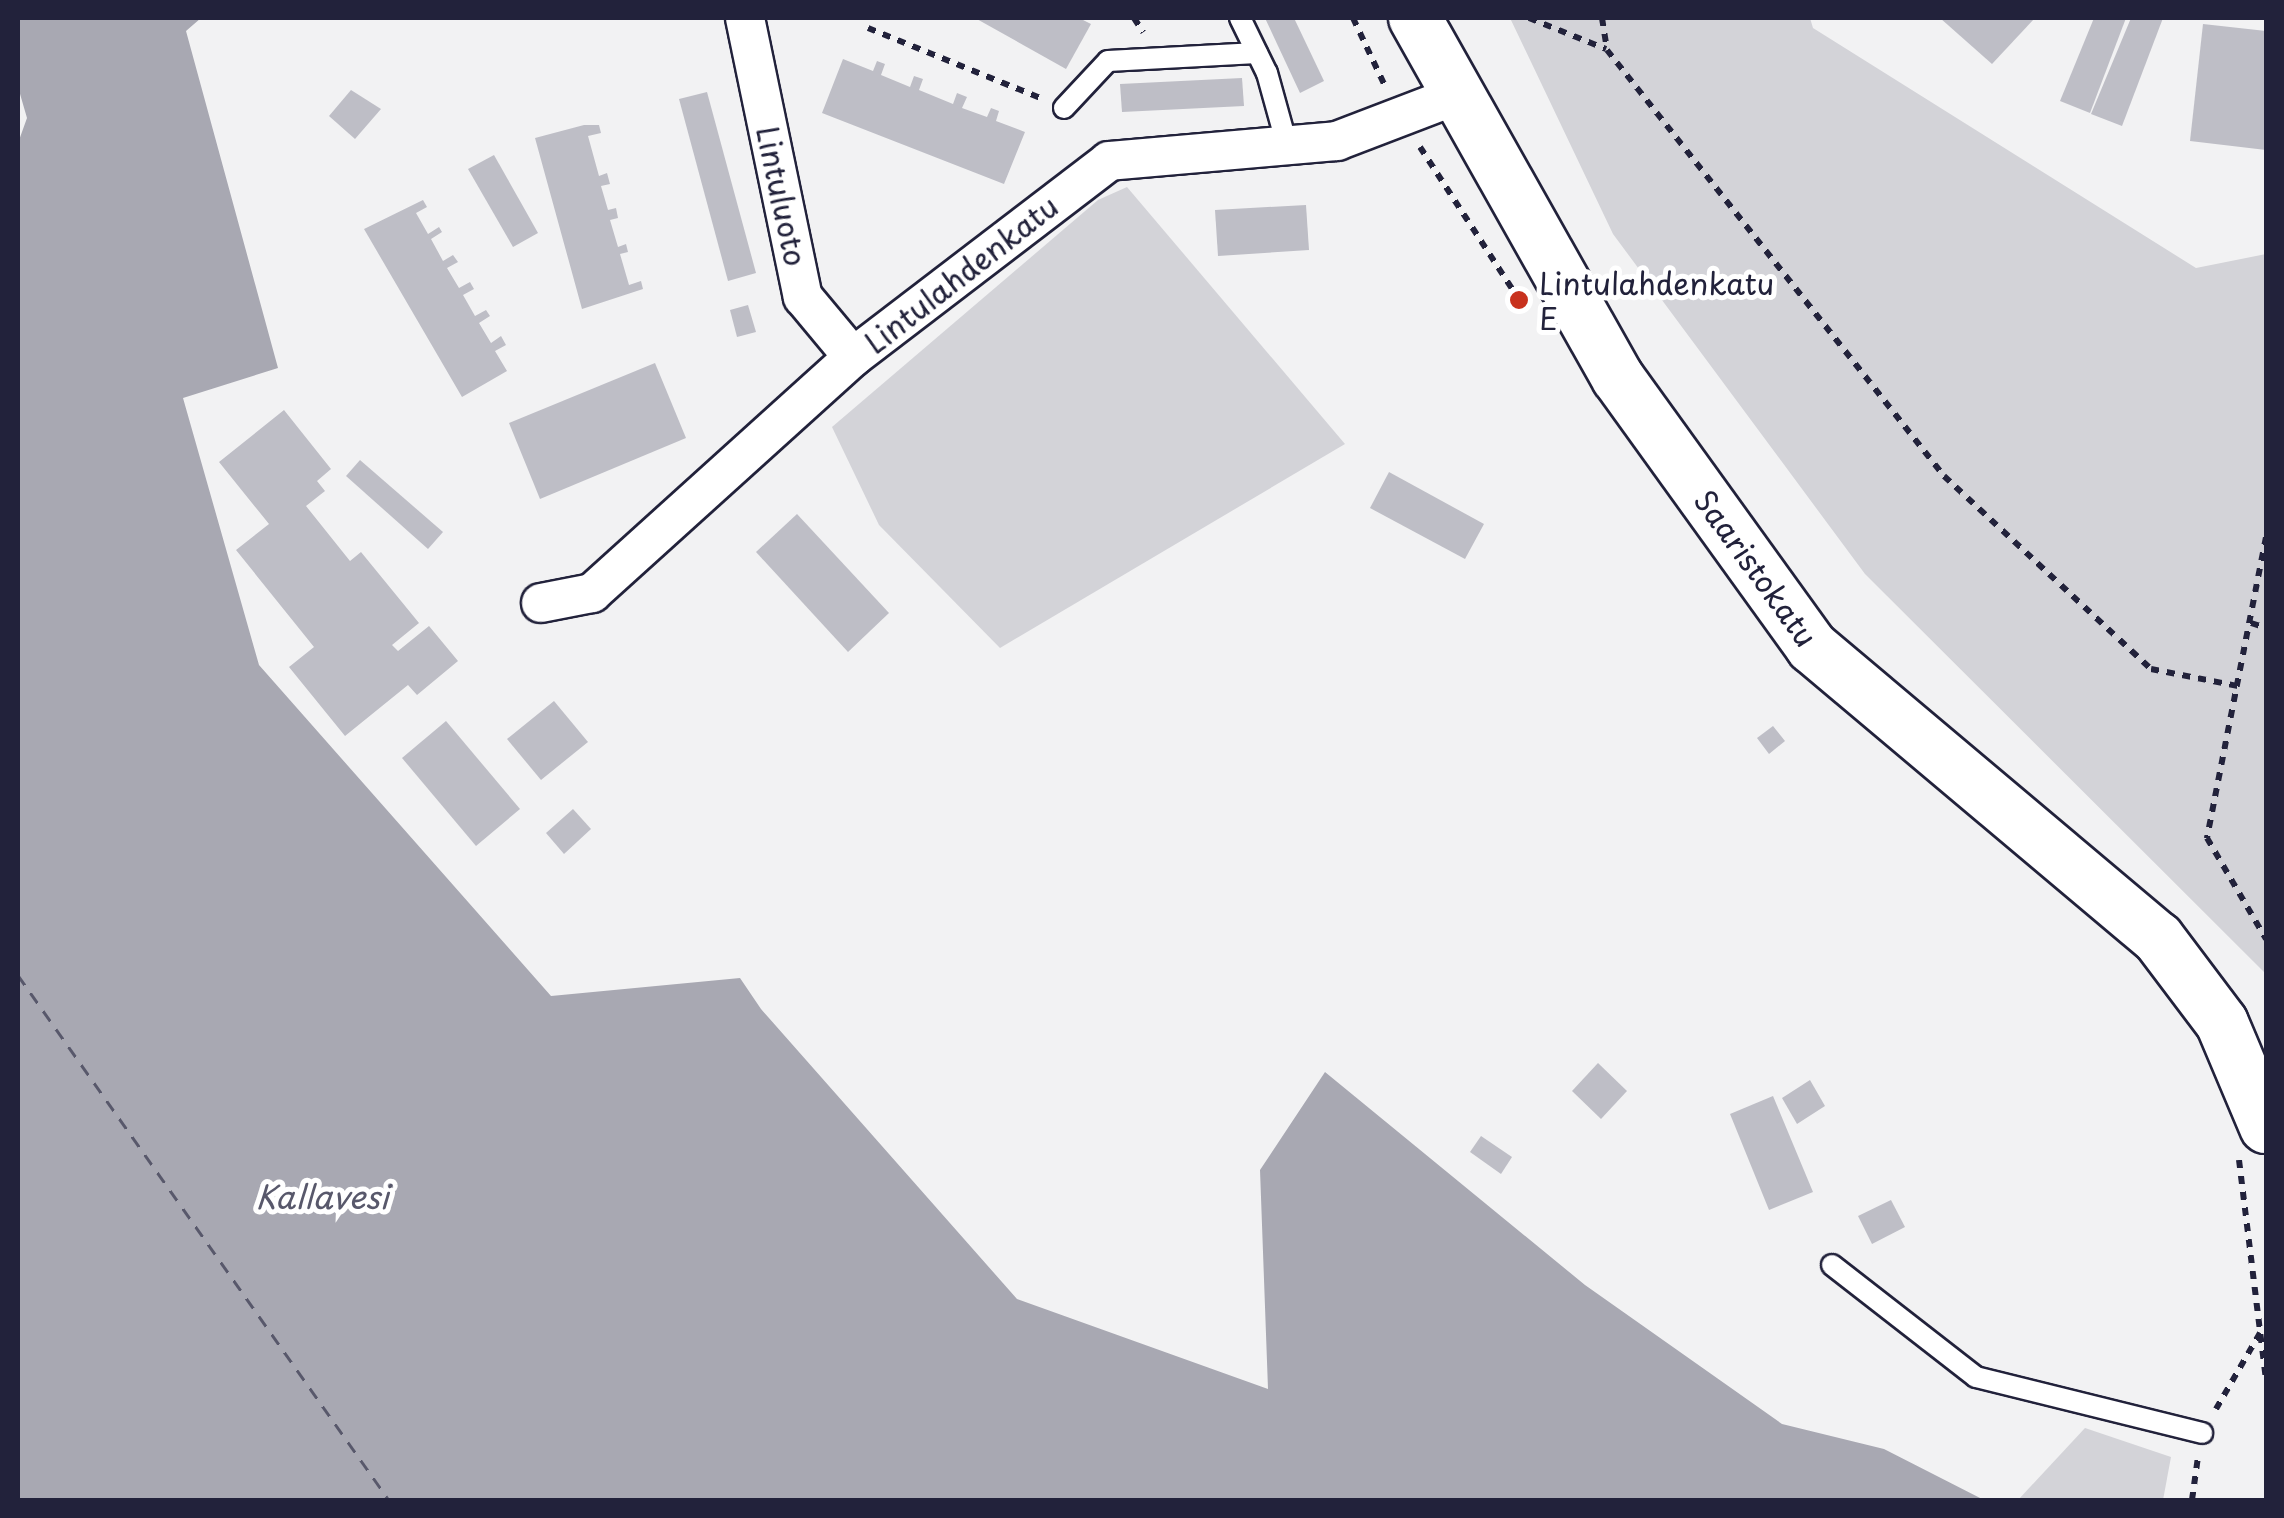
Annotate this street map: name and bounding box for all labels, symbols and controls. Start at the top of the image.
street label: Lintuluoto [750,123,814,269]
street label: Lintulahdenkatu [857,187,1065,361]
place label: Lintulahdenkatu E [1539,265,1774,336]
marker: Lintulahdenkatu E [1508,289,1530,311]
street label: Saaristokatu [1687,483,1825,653]
water label: Kallavesi [255,1177,389,1215]

